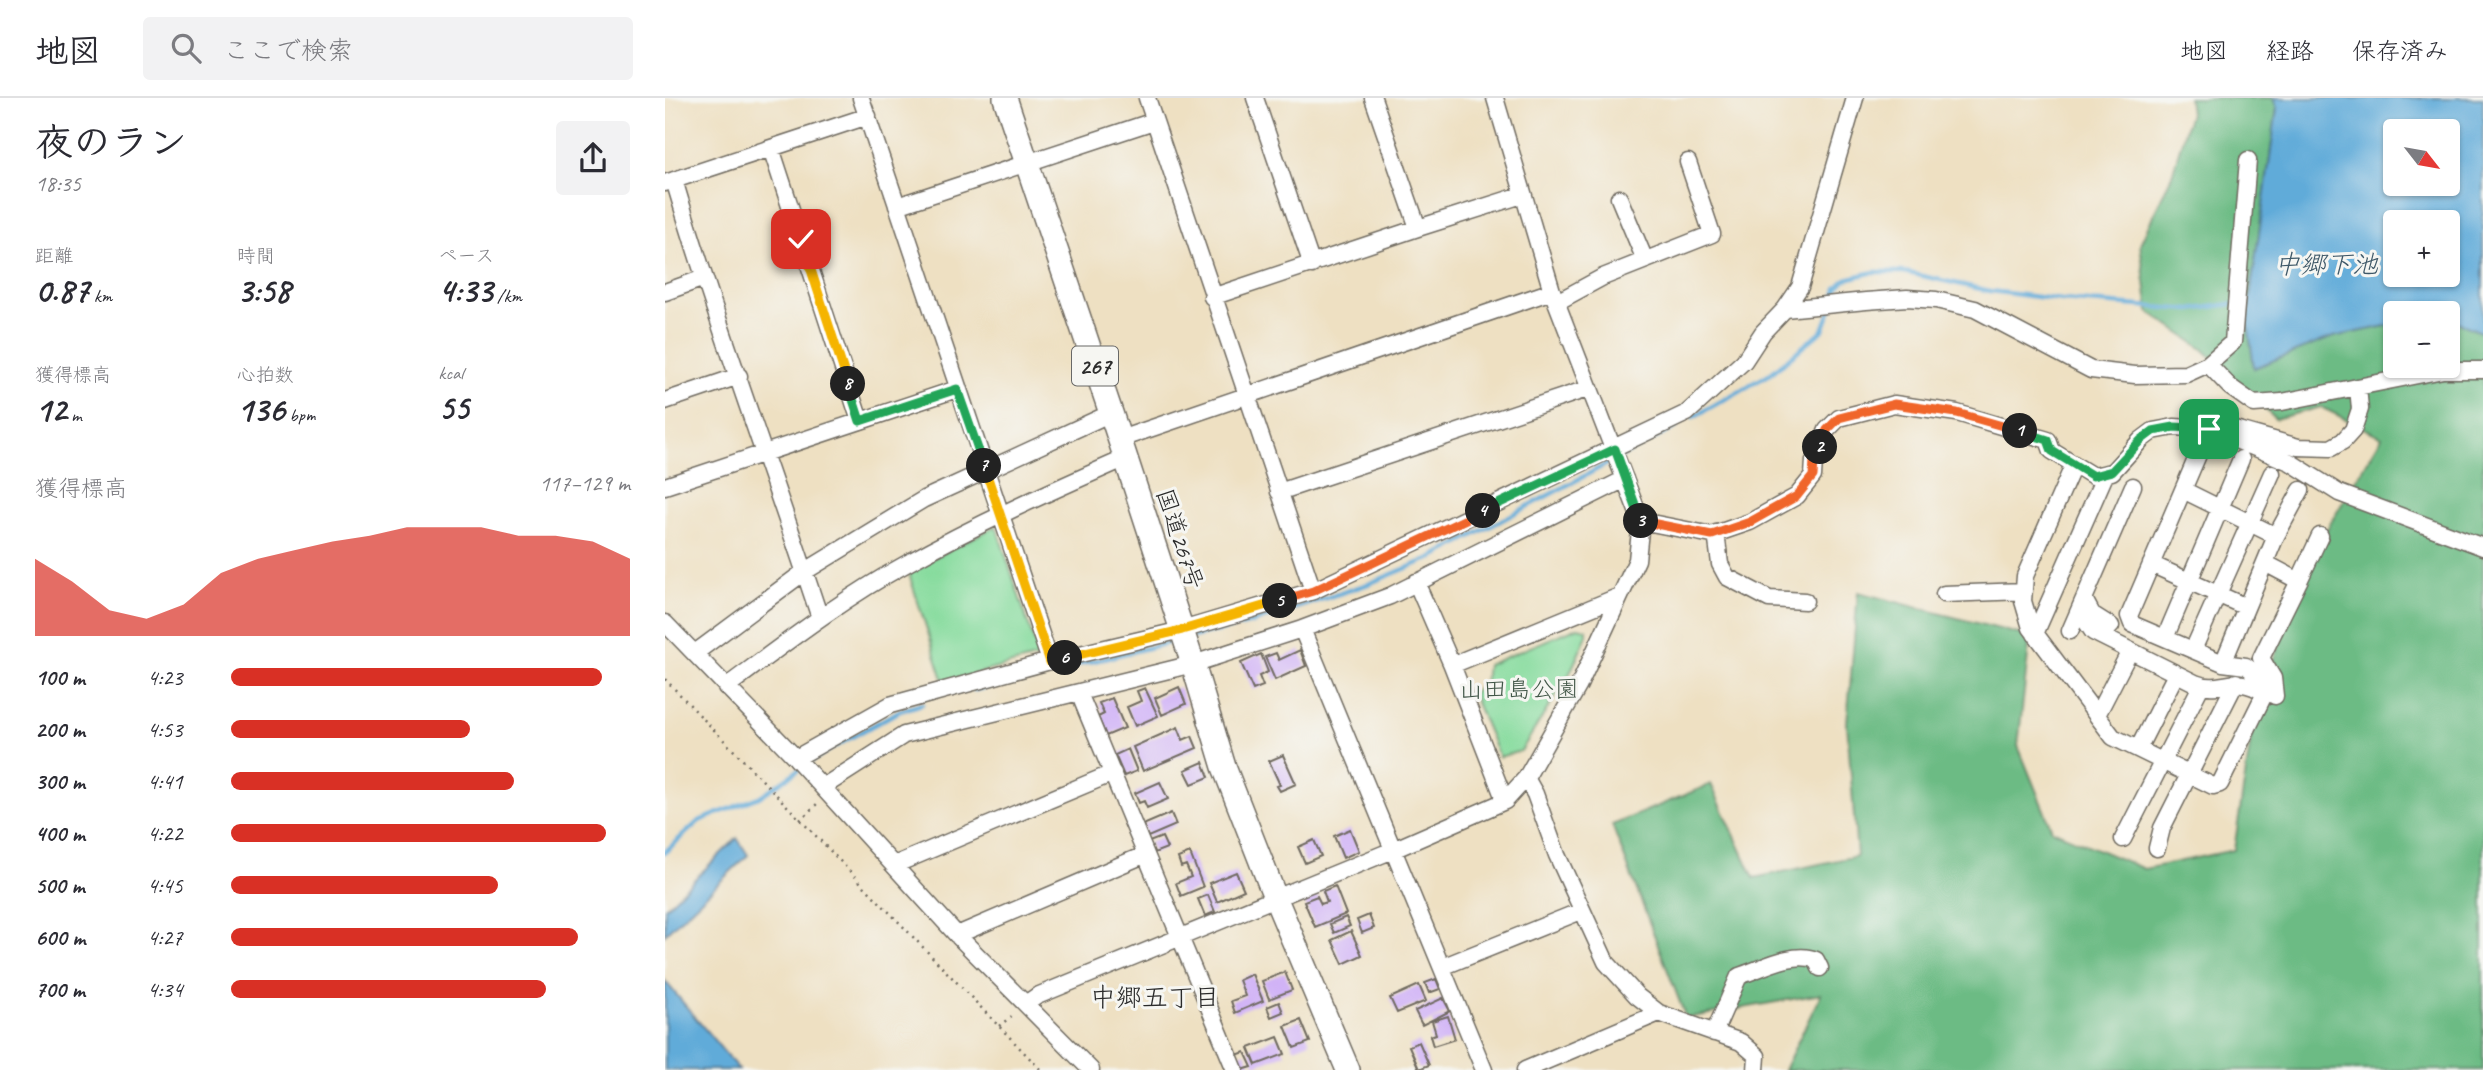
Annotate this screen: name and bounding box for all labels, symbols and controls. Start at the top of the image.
search box [143,17,633,80]
icon: search [167,29,205,67]
text: 地図 [35,30,101,72]
text: ここで検索 [223,34,353,67]
text: 地図 [2180,36,2228,66]
text: 経路 [2266,36,2314,66]
text: 保存済み [2352,36,2448,66]
text: 夜のラン [35,119,187,166]
north arrow [2383,119,2461,196]
map controls [2383,119,2460,378]
button: share [556,121,630,195]
text: 18:35 [35,169,81,198]
pin [771,209,831,269]
button: + [2383,210,2460,287]
icon: check [782,220,820,258]
text: 距離 [35,244,73,268]
text: 時間 [237,244,275,268]
text: ペース [438,244,494,268]
water label: 中郷下池 [2274,248,2379,281]
text: 0.87 [35,268,89,313]
text: 3:58 [237,268,290,313]
text: 4:33 [438,268,493,313]
text: km [89,284,112,308]
text: /km [493,284,522,308]
button: − [2383,301,2460,378]
road number: 267 [1072,346,1118,386]
text: kcal [438,361,463,385]
text: 獲得標高 [35,363,111,387]
text: 心拍数 [237,363,294,387]
pin: 8 [831,366,865,402]
text: 8 [843,371,852,395]
text: 55 [438,385,469,430]
text: 12 [35,387,67,432]
text: 136 [237,387,285,432]
pin [2179,399,2239,459]
text: m [67,403,82,427]
text: bpm [285,403,315,427]
icon: arrive [2190,410,2228,448]
pin: 1 [2003,414,2037,448]
text: 1 [2015,418,2024,442]
pin: 2 [1803,430,1837,464]
text: 2 [1815,434,1824,458]
pin: 7 [967,448,1001,484]
text: 7 [979,453,988,477]
text: 117–129 m [539,469,630,498]
text: 獲得標高 [35,474,127,503]
street label: 国道267号 [1150,485,1210,593]
pin: 4 [1465,494,1501,528]
text: 4 [1478,498,1487,522]
pin: 3 [1623,504,1658,538]
text: 3 [1636,508,1645,532]
pin: 5 [1263,584,1297,618]
text: 5 [1275,588,1284,612]
pin: 6 [1047,640,1083,676]
text: 6 [1060,645,1069,669]
text: 100 m [35,663,85,692]
text: 4:23 [147,663,183,692]
park label: 山田島公園 [1459,674,1579,704]
text: 200 m [35,715,85,744]
text: 4:53 [147,715,183,744]
text: 300 m [35,767,85,796]
text: 4:41 [147,767,183,796]
text: 400 m [35,819,85,848]
text: 4:22 [147,819,183,848]
text: 500 m [35,871,84,900]
text: 4:45 [147,871,183,900]
text: 600 m [35,923,85,952]
text: 4:27 [147,923,183,952]
text: 700 m [35,975,85,1004]
text: 4:34 [147,975,183,1004]
district label: 中郷五丁目 [1090,981,1220,1014]

